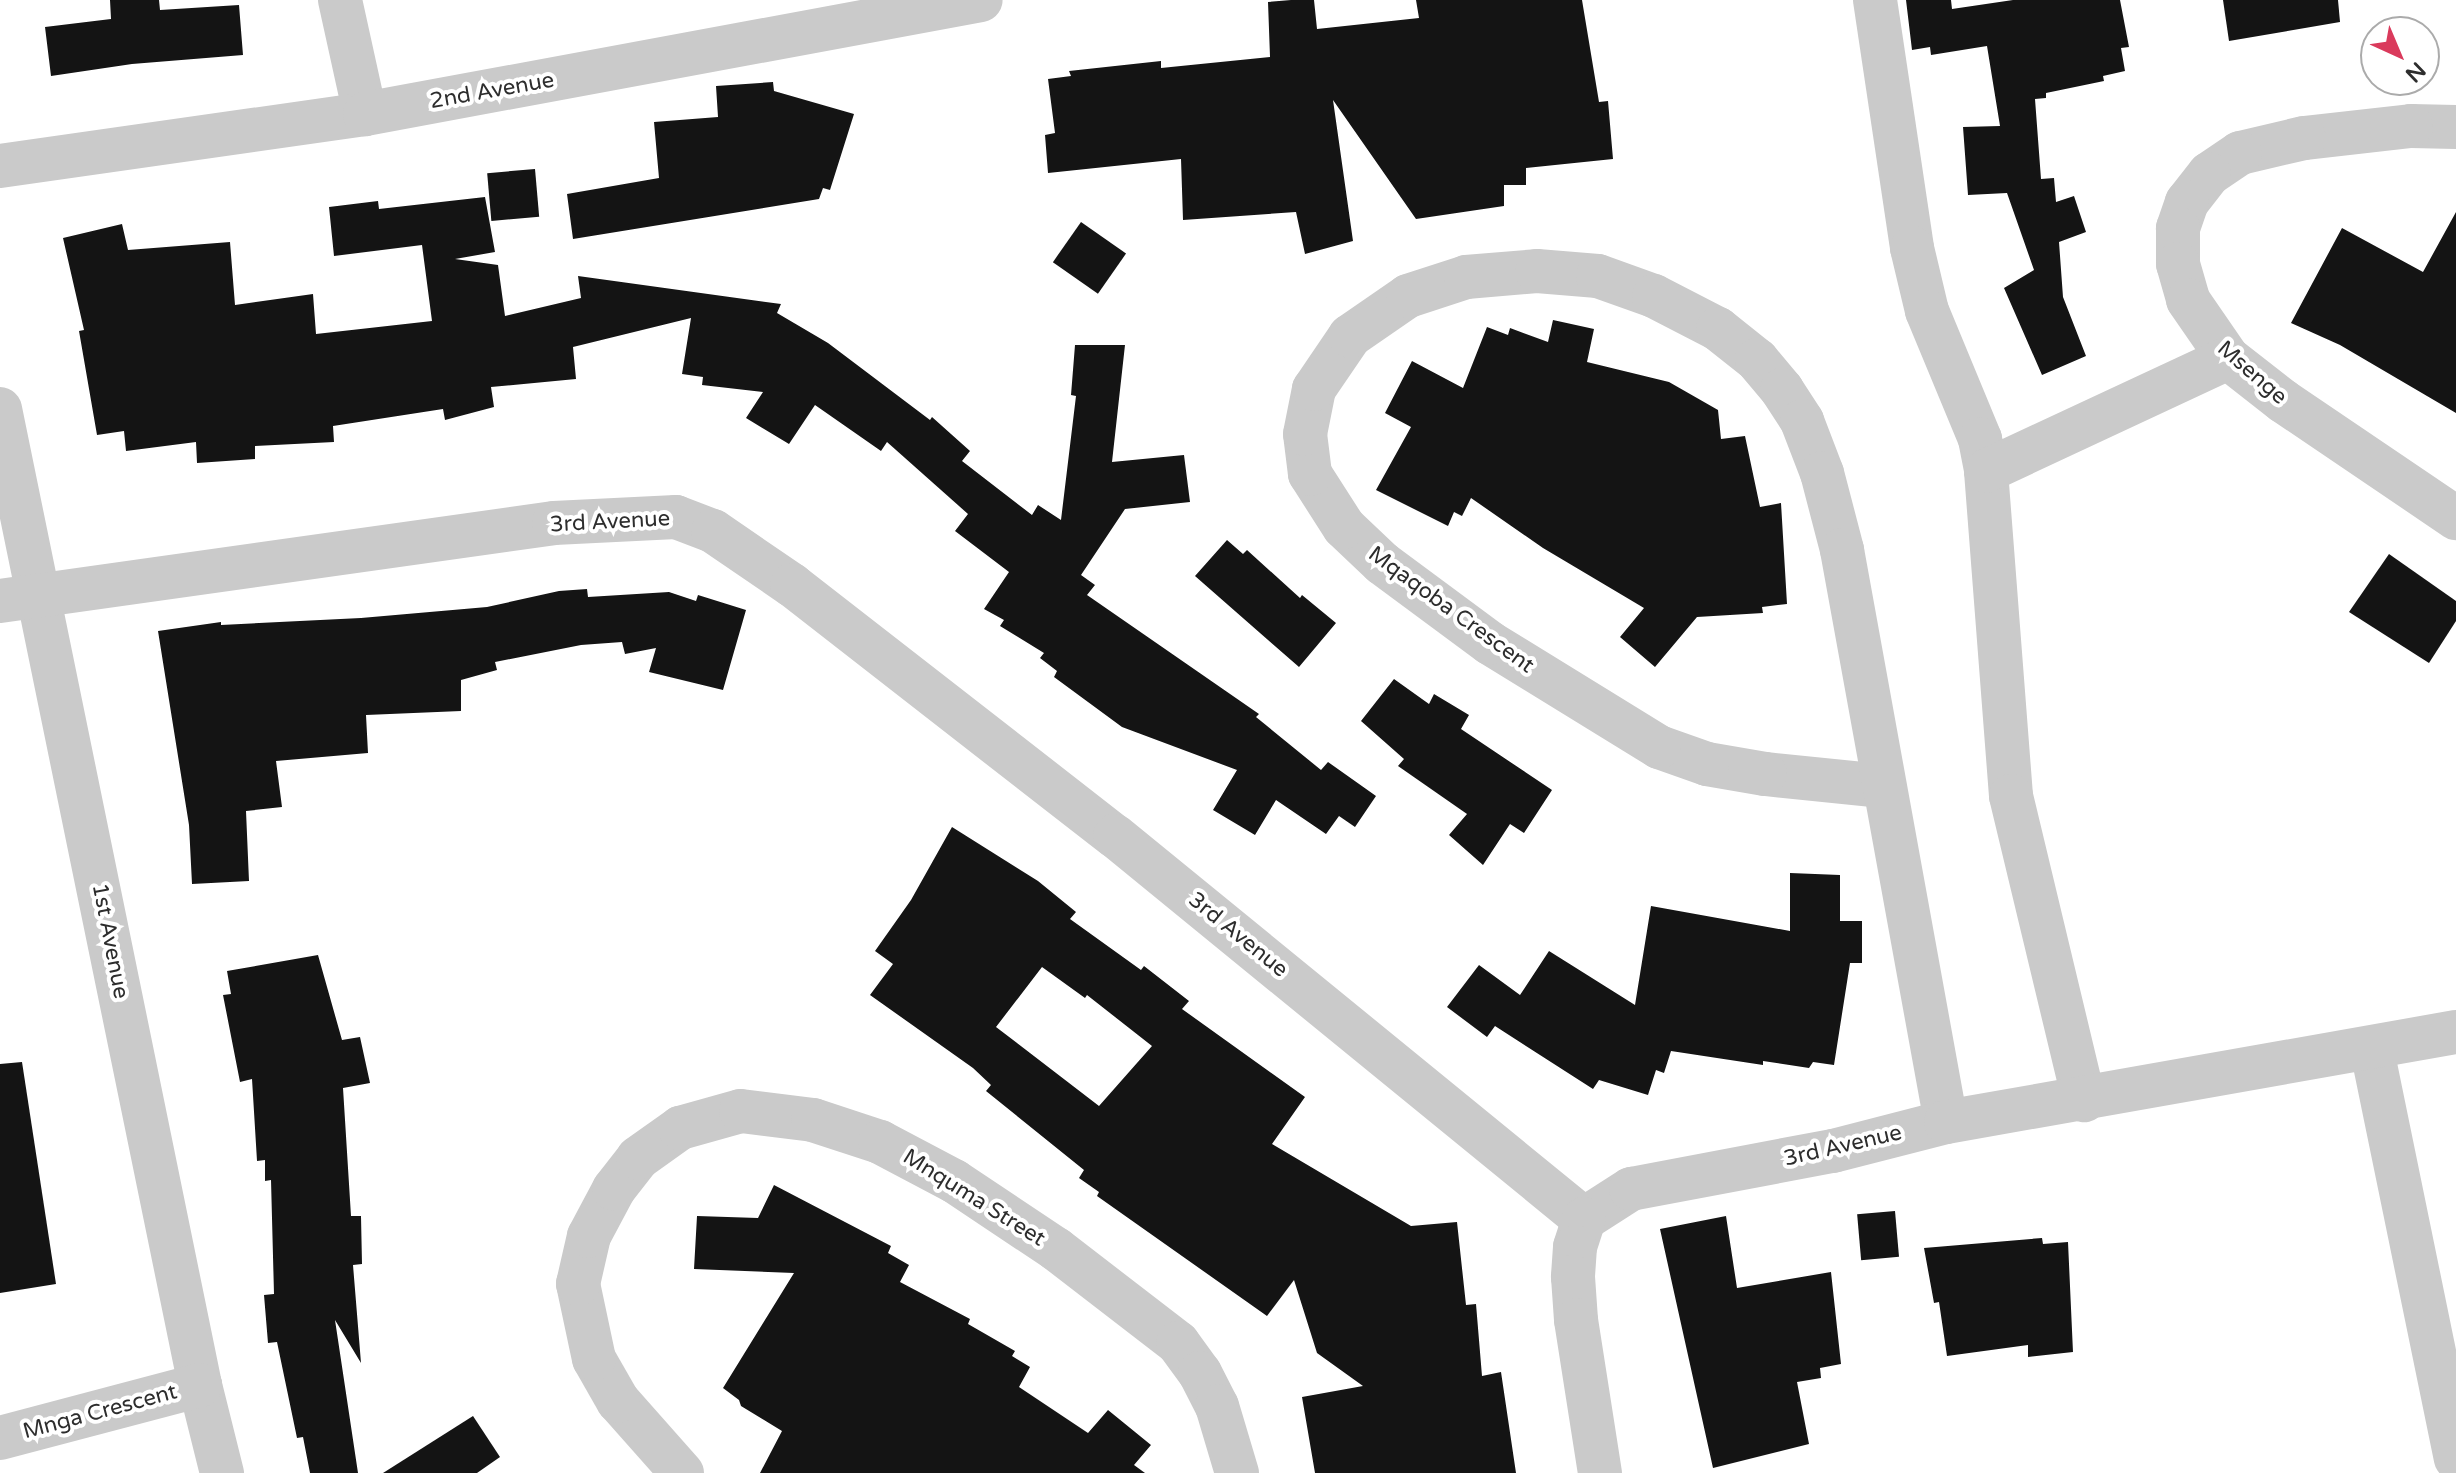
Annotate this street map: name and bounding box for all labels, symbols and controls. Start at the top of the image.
north arrow [2360,16,2440,96]
text: N [2400,56,2431,87]
street label: 2nd Avenue [428,67,556,115]
street label: Msenge [2212,336,2292,410]
street label: 3rd Avenue [549,506,671,538]
street label: Mqaqoba Crescent [1363,541,1539,679]
street label: 1st Avenue [86,881,134,1001]
street label: 3rd Avenue [1183,887,1293,983]
street label: 3rd Avenue [1781,1120,1905,1172]
street label: Mnquma Street [898,1144,1050,1252]
street label: Mnga Crescent [20,1379,180,1445]

